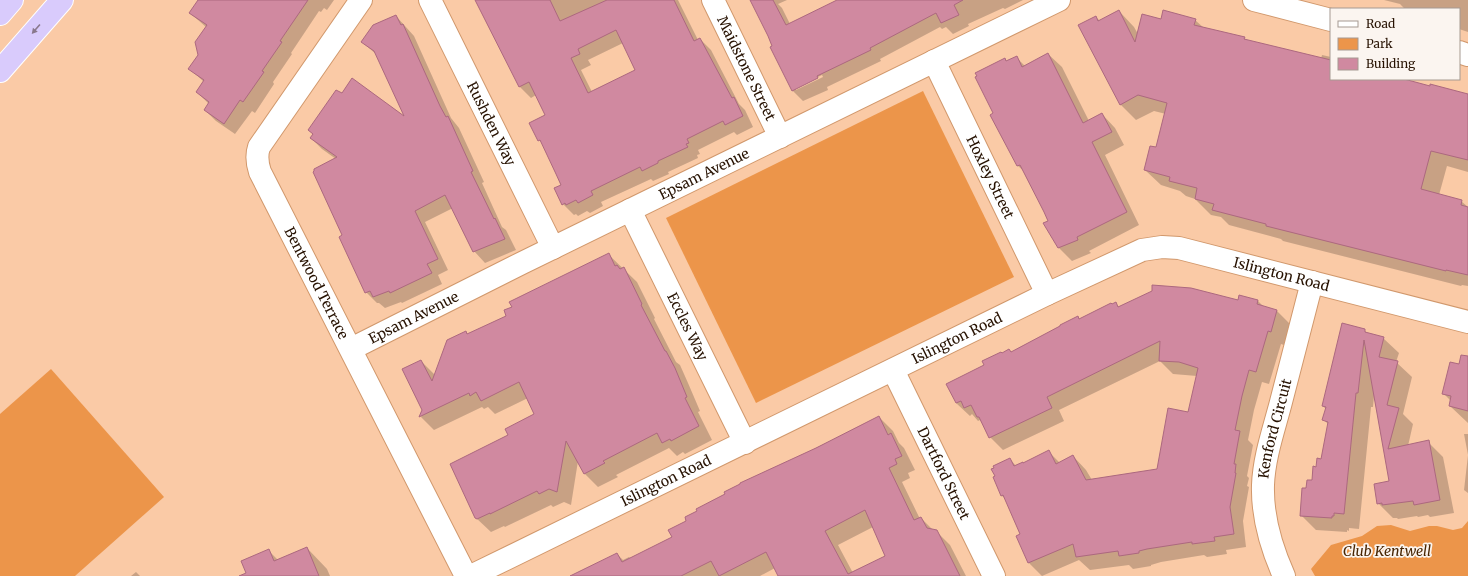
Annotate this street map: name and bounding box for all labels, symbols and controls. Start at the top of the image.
legend [1330,8,1460,80]
street label: Maidstone Street [713,13,780,124]
text: Road [1366,16,1395,31]
one-way arrow [32,24,41,35]
text: Park [1366,36,1393,51]
text: Building [1366,56,1416,71]
street label: Rushden Way [463,79,520,169]
street label: Hoxley Street [962,132,1018,222]
street label: Epsam Avenue [656,144,752,204]
street label: Bentwood Terrace [281,224,353,342]
street label: Islington Road [1232,253,1332,295]
street label: Epsam Avenue [366,287,462,348]
street label: Eccles Way [663,290,712,364]
street label: Islington Road [909,308,1006,368]
street label: Kenford Circuit [1254,376,1296,479]
street label: Dartford Street [913,424,974,523]
street label: Islington Road [618,451,715,510]
park label: Club Kentwell [1343,542,1431,560]

